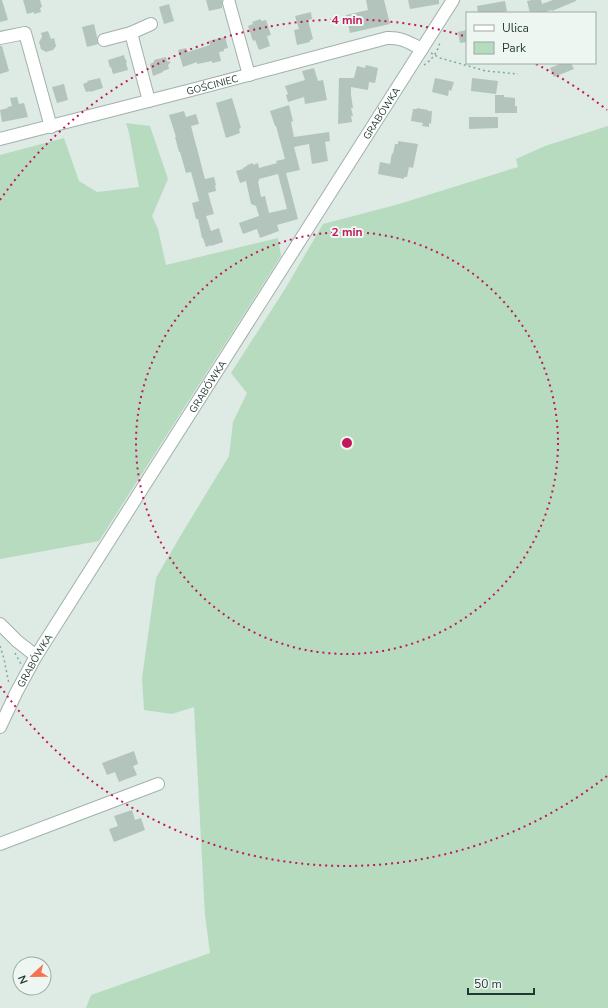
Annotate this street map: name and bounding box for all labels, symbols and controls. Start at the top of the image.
text: 4 min [331,12,363,28]
legend [466,12,596,64]
text: Ulica [502,20,529,36]
text: Park [502,40,527,56]
street label: GOŚCINIEC [185,72,240,99]
street label: GRABÓWKA [360,84,404,143]
text: 2 min [331,224,363,240]
street label: GRABÓWKA [186,357,230,416]
centre of rings [340,436,354,450]
street label: GRABÓWKA [14,631,57,690]
north arrow [12,956,52,996]
scale bar [468,970,534,996]
text: N [15,973,32,986]
text: 50 m [474,976,502,992]

